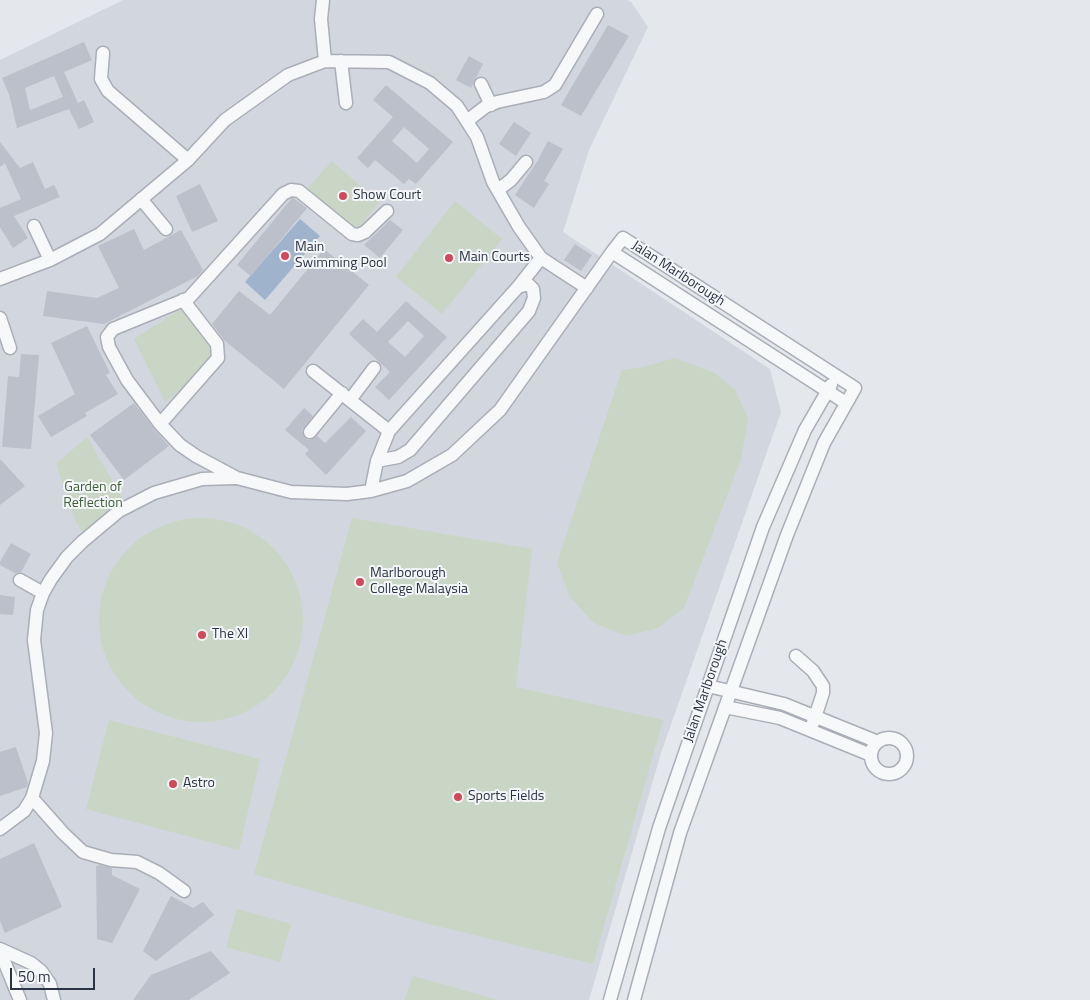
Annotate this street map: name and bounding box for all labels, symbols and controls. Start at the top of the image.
place label: Show Court [353,188,421,204]
marker: Show Court [337,190,349,202]
street label: Jalan Marlborough [628,238,728,310]
place label: Main Swimming Pool [295,240,387,272]
marker: Main Swimming Pool [279,250,291,262]
place label: Main Courts [459,250,530,266]
marker: Main Courts [443,252,455,264]
park label: Garden of Reflection [63,480,123,512]
place label: Marlborough College Malaysia [370,566,468,598]
marker: Marlborough College Malaysia [354,576,366,588]
place label: The XI [212,627,248,643]
marker: The XI [196,629,208,641]
street label: Jalan Marlborough [681,637,731,745]
place label: Astro [183,776,215,792]
marker: Astro [167,778,179,790]
place label: Sports Fields [468,789,544,805]
marker: Sports Fields [452,791,464,803]
scale bar [12,958,98,990]
text: 50 m [18,965,51,988]

